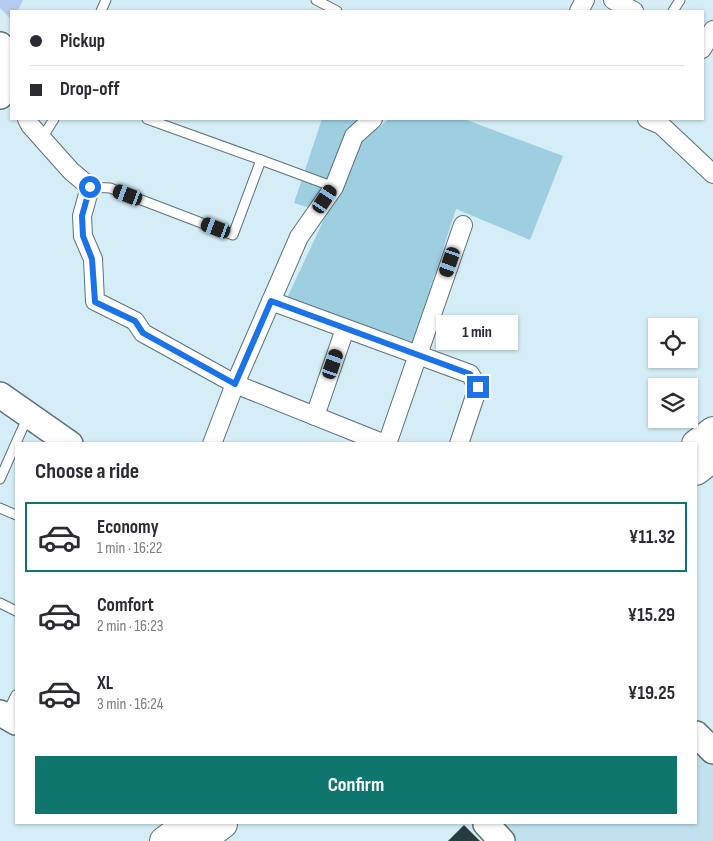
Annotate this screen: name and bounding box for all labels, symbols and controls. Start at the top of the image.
text: Pickup [60,30,105,53]
text: Drop-off [60,78,120,101]
route start [79,176,101,198]
car [310,182,339,216]
car [111,183,144,207]
car [199,216,232,240]
car [438,245,461,279]
callout: 1 min [437,314,519,350]
map controls [648,318,698,428]
button: locate [648,318,698,368]
text: 1 min [462,323,492,342]
car [321,347,344,381]
route end [467,376,489,398]
button: layers [648,378,698,428]
text: Choose a ride [35,458,139,485]
icon: car [37,515,82,560]
text: Economy [97,516,159,539]
text: ¥11.32 [629,526,675,549]
text: 1 min · 16:22 [97,539,162,558]
icon: car [37,593,82,638]
text: Comfort [97,594,154,617]
text: ¥15.29 [627,604,675,627]
text: 2 min · 16:23 [97,617,163,636]
icon: car [37,671,82,716]
text: XL [97,672,113,695]
text: ¥19.25 [628,682,675,705]
text: 3 min · 16:24 [97,695,163,714]
button: Confirm [35,756,677,814]

